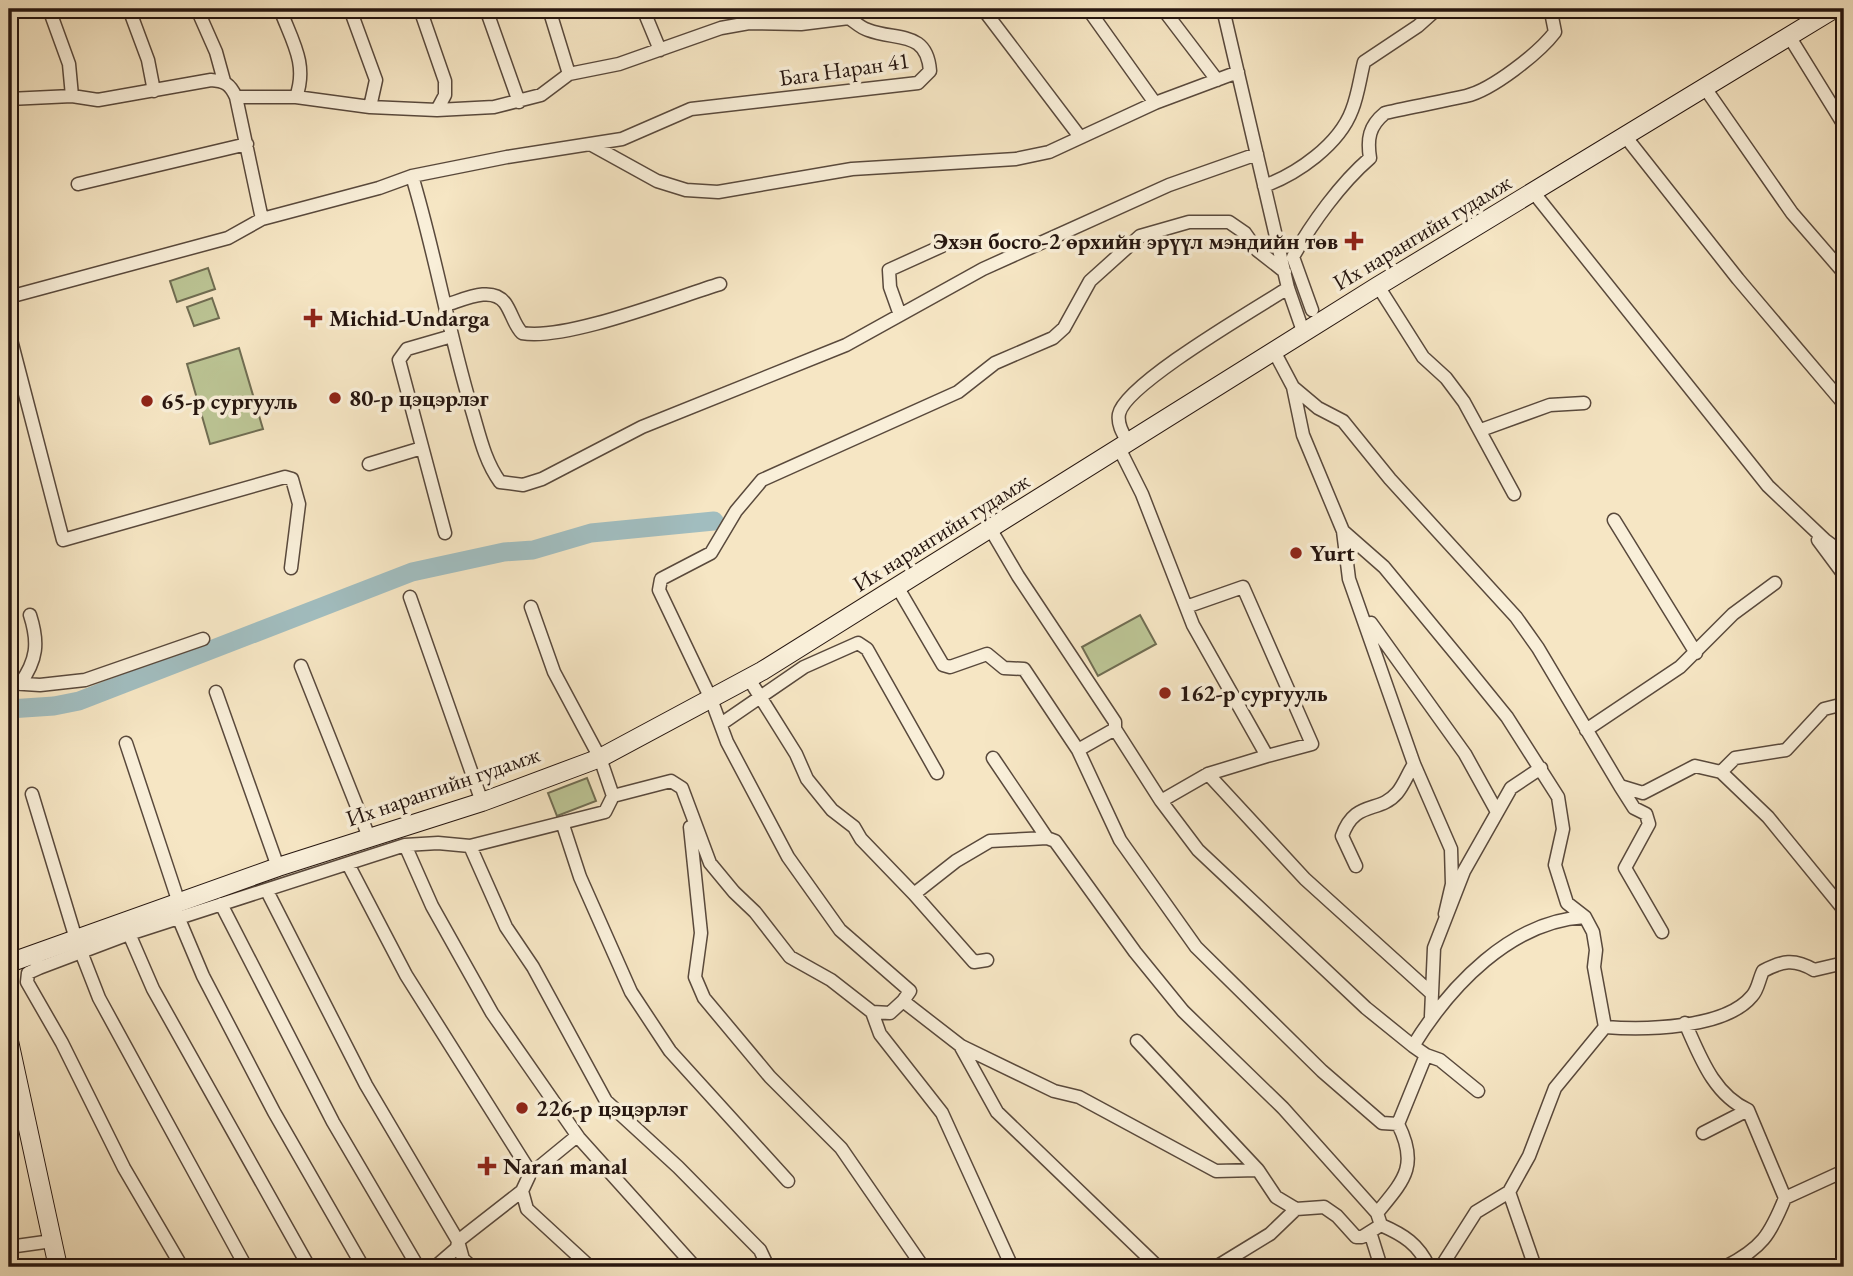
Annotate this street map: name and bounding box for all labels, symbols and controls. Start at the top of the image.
street label: Бага Наран 41 [777,45,911,93]
street label: Их нарангийн гудамж [1327,167,1517,297]
place label: Эхэн босго-2 өрхийн эрүүл мэндийн төв [933,226,1338,256]
marker: Эхэн босго-2 өрхийн эрүүл мэндийн төв [1344,231,1364,251]
place label: Michid-Undarga [329,303,490,333]
marker: Michid-Undarga [303,308,323,328]
place label: 80-р цэцэрлэг [349,383,489,413]
place label: 65-р сургууль [161,386,298,416]
marker: 80-р цэцэрлэг [327,390,343,406]
marker: 65-р сургууль [139,393,155,409]
street label: Их нарангийн гудамж [847,465,1035,599]
place label: Yurt [1310,538,1355,568]
marker: Yurt [1288,545,1304,561]
place label: 162-р сургууль [1179,678,1328,708]
marker: 162-р сургууль [1157,685,1173,701]
street label: Их нарангийн гудамж [342,739,544,833]
place label: 226-р цэцэрлэг [536,1093,688,1123]
marker: 226-р цэцэрлэг [514,1100,530,1116]
place label: Naran manal [503,1151,628,1181]
marker: Naran manal [477,1156,497,1176]

